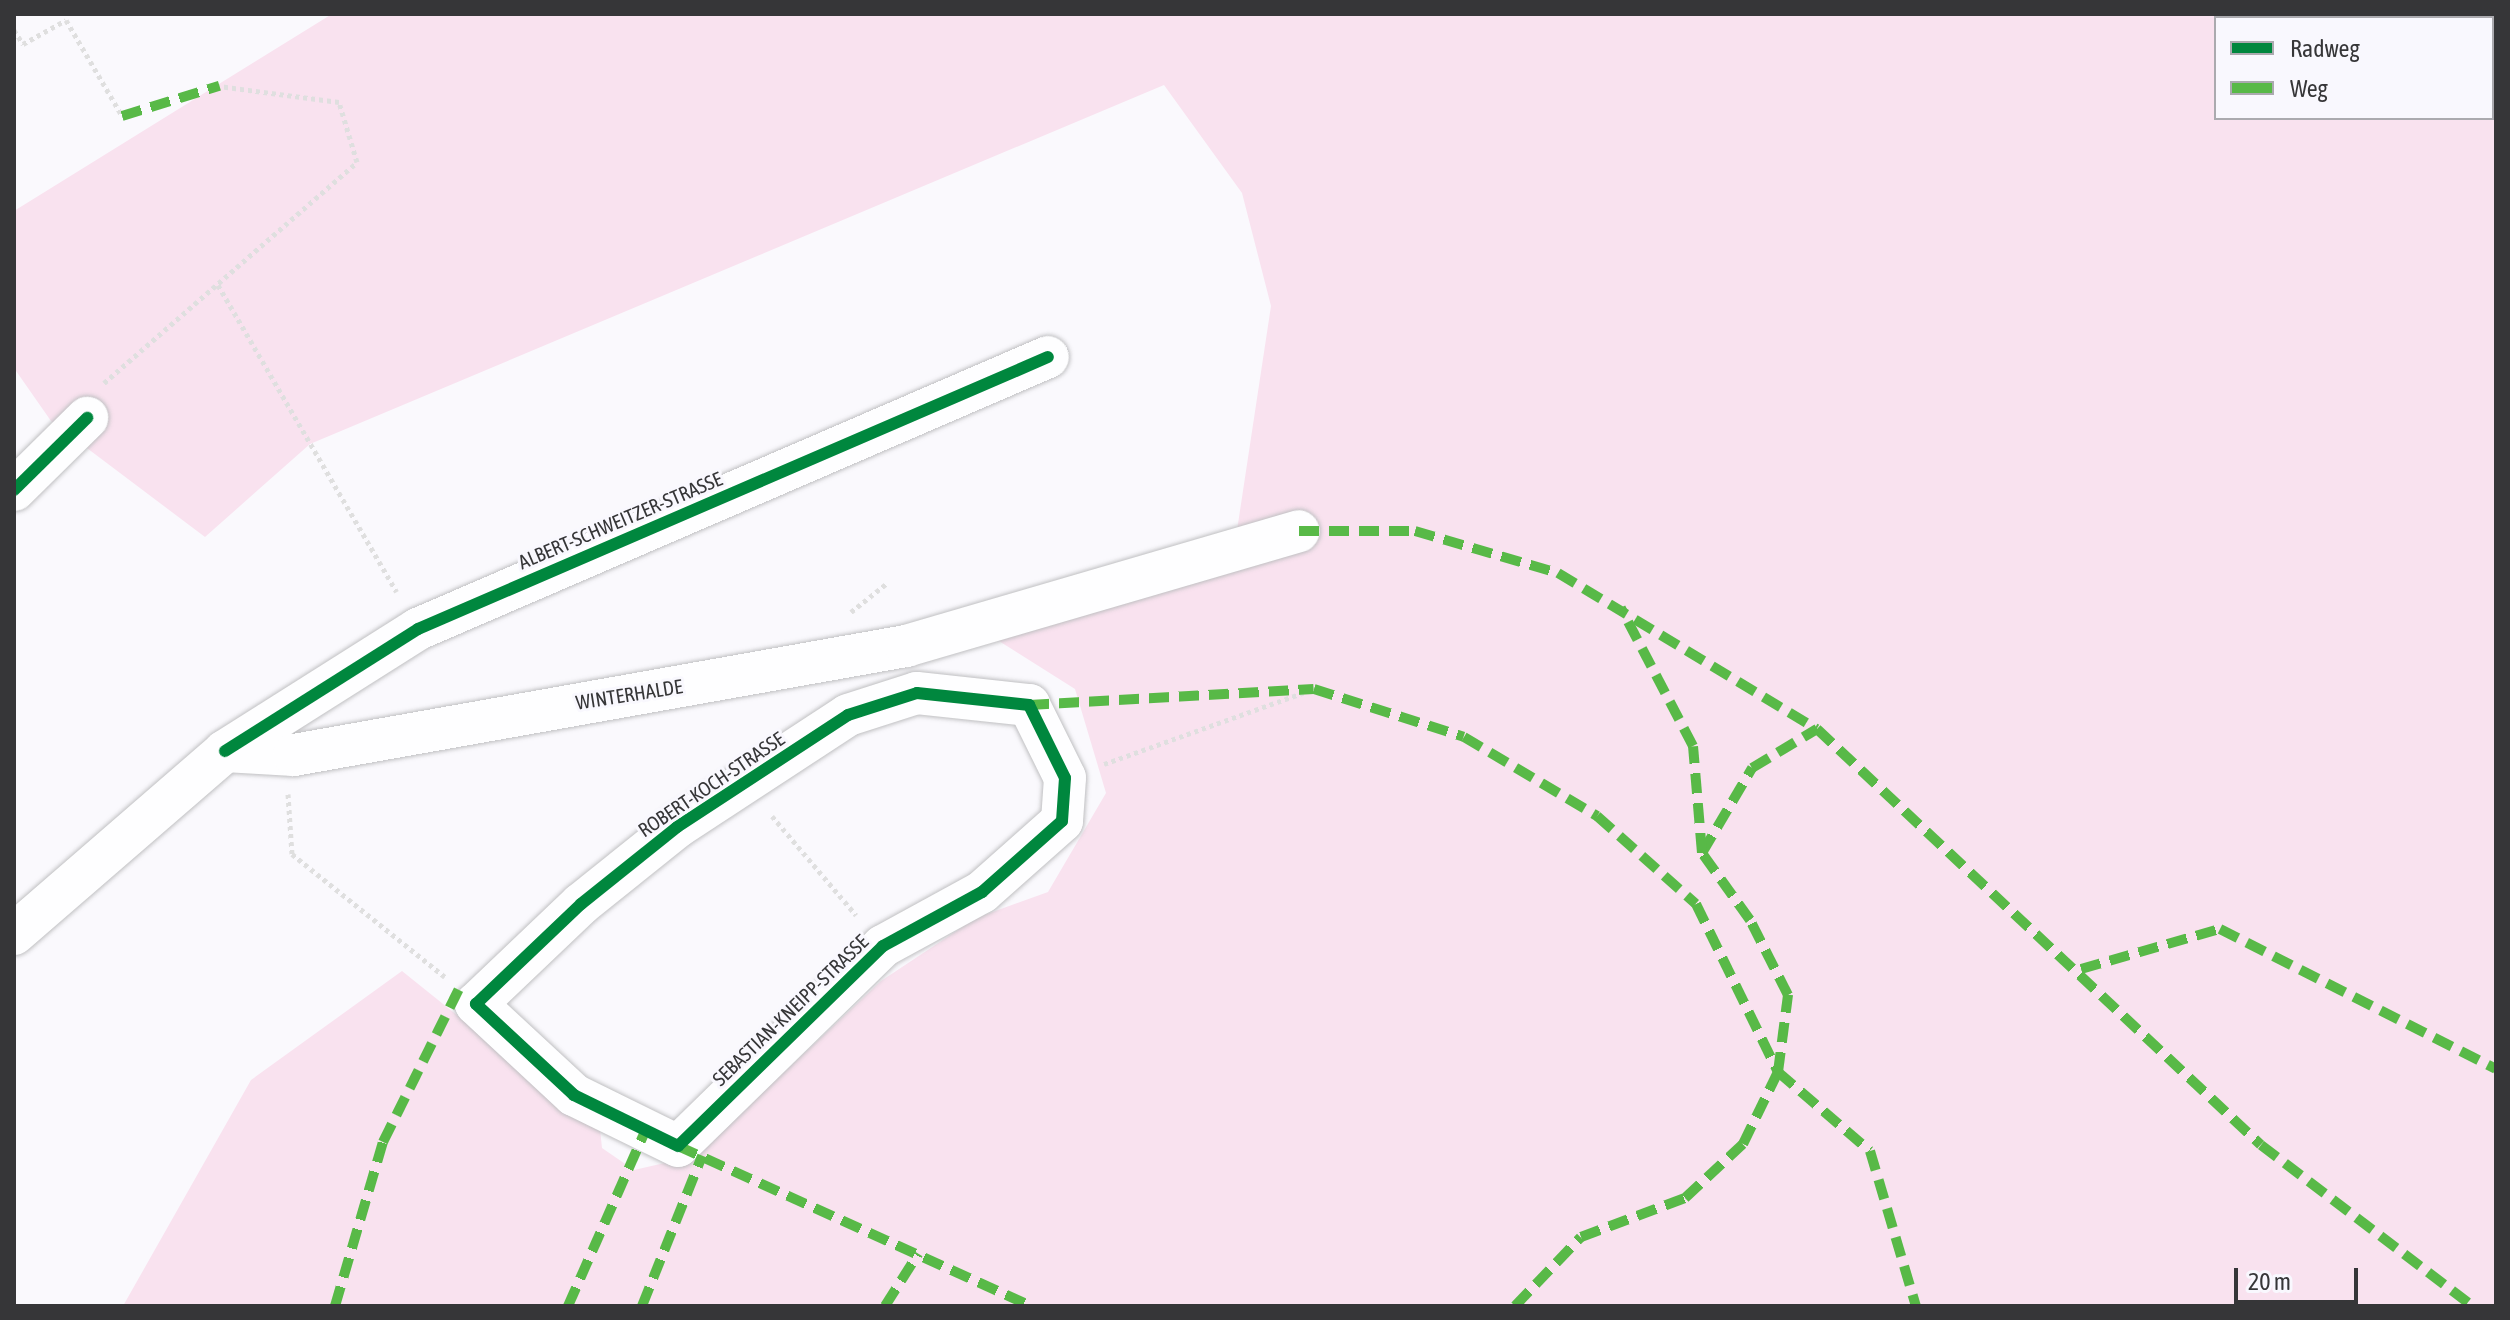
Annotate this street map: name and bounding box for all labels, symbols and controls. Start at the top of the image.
legend [2214,16,2494,120]
text: Radweg [2290,35,2360,62]
text: Weg [2290,75,2328,102]
street label: ALBERT-SCHWEITZER-STRASSE [514,466,726,574]
street label: WINTERHALDE [574,674,684,714]
street label: ROBERT-KOCH-STRASSE [633,726,789,842]
street label: SEBASTIAN-KNEIPP-STRASSE [707,929,873,1091]
scale bar [2238,1252,2362,1302]
text: 20 m [2248,1268,2291,1295]

